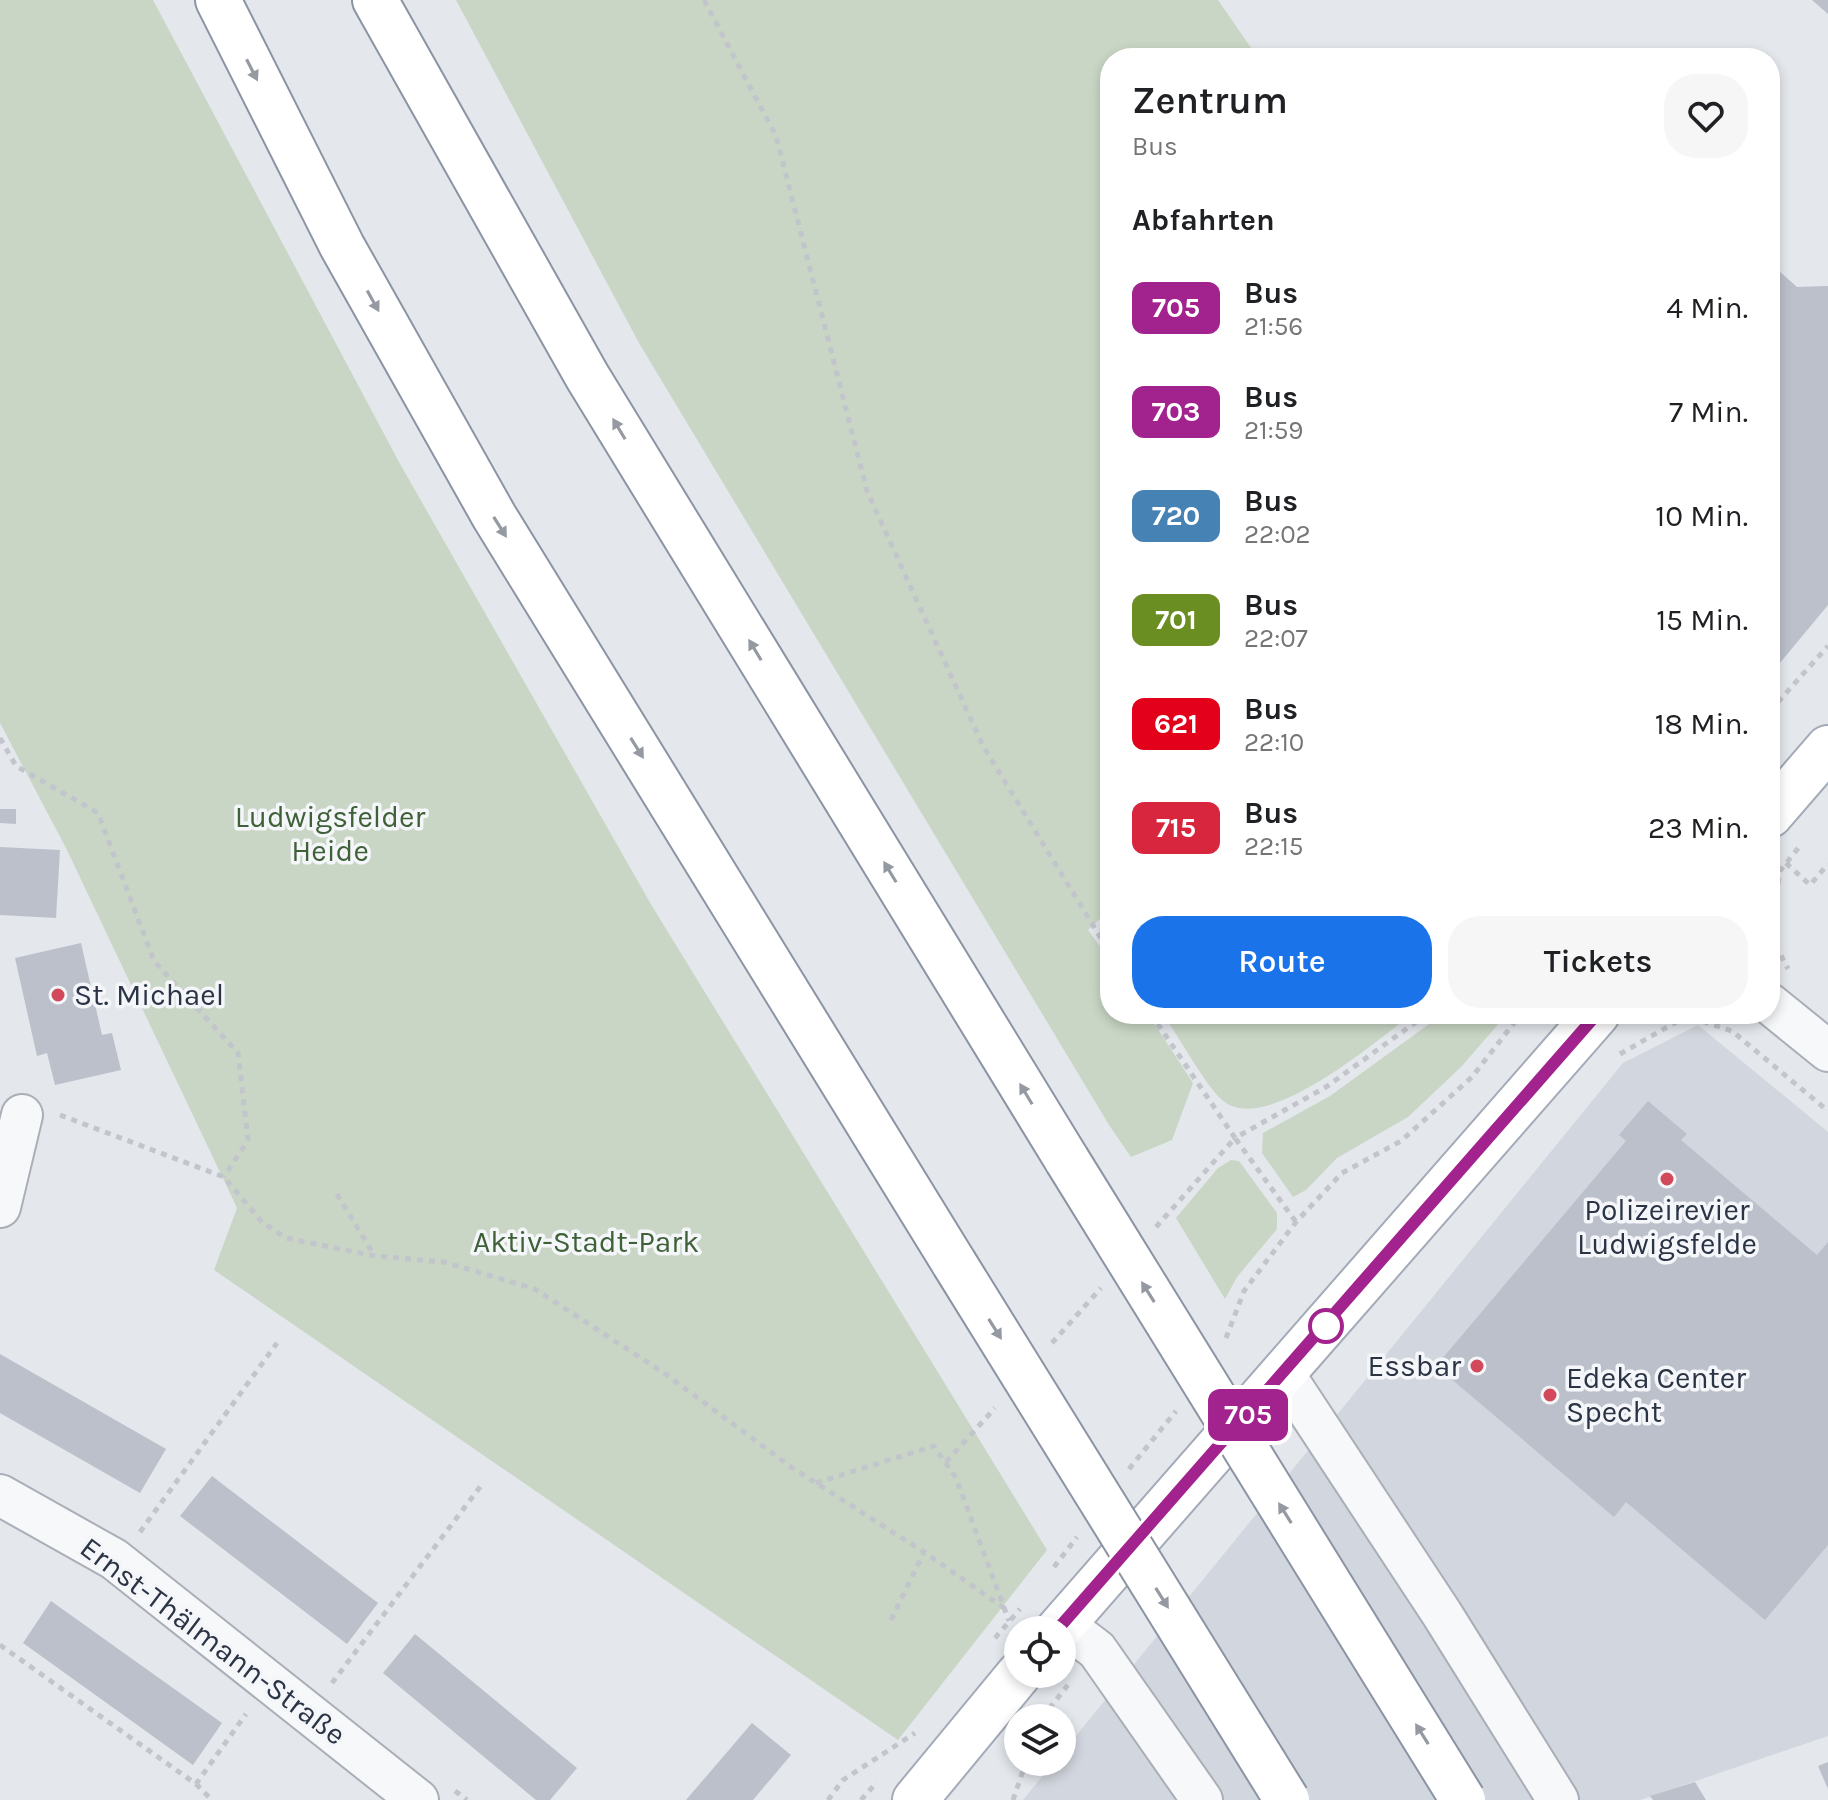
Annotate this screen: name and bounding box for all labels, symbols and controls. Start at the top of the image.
one-way arrow [245,59,258,82]
button: heart [1664,74,1748,158]
text: Zentrum [1132,78,1288,123]
text: Bus [1132,131,1178,162]
text: Abfahrten [1132,202,1275,238]
text: Bus [1244,275,1298,311]
one-way arrow [366,289,379,312]
text: 4 Min. [1666,290,1748,326]
text: 705 [1152,291,1200,324]
text: 21:56 [1244,311,1303,342]
text: Bus [1244,379,1298,415]
text: 7 Min. [1669,394,1748,430]
text: 703 [1151,395,1201,428]
text: 21:59 [1244,415,1303,446]
one-way arrow [612,418,626,440]
text: Bus [1244,483,1298,519]
text: 10 Min. [1655,498,1748,534]
text: 720 [1152,499,1200,532]
one-way arrow [493,516,507,538]
text: 22:02 [1244,519,1311,550]
text: Bus [1244,587,1298,623]
text: 15 Min. [1656,602,1748,638]
text: 701 [1155,603,1197,636]
text: 22:07 [1244,623,1308,654]
one-way arrow [748,639,762,661]
text: Bus [1244,691,1298,727]
text: 18 Min. [1655,706,1748,742]
text: 621 [1154,707,1198,740]
text: 22:10 [1244,727,1304,758]
one-way arrow [629,737,643,759]
text: Bus [1244,795,1298,831]
park label: Ludwigsfelder Heide [235,799,425,869]
text: 23 Min. [1648,810,1748,846]
text: 715 [1156,811,1196,844]
text: 22:15 [1244,831,1303,862]
one-way arrow [884,861,898,883]
button: Route [1132,916,1432,1008]
button: Tickets [1448,916,1748,1008]
place label: St. Michael [74,977,224,1013]
marker: St. Michael [49,986,67,1004]
one-way arrow [1020,1083,1034,1105]
marker: Polizeirevier Ludwigsfelde [1658,1170,1676,1188]
place label: Polizeirevier Ludwigsfelde [1577,1192,1757,1262]
park label: Aktiv-Stadt-Park [473,1224,699,1260]
one-way arrow [1142,1281,1156,1303]
unlabelled marker [1309,1309,1343,1343]
one-way arrow [988,1318,1002,1340]
place label: Essbar [1367,1348,1461,1384]
marker: Essbar [1468,1357,1486,1375]
place label: Edeka Center Specht [1566,1360,1746,1430]
marker: Edeka Center Specht [1541,1386,1559,1404]
line badge: 705 [1202,1389,1294,1441]
text: 705 [1224,1398,1272,1431]
one-way arrow [1279,1502,1293,1524]
street label: Ernst-Thälmann-Straße [73,1529,353,1753]
one-way arrow [1154,1587,1168,1609]
map controls [1004,1616,1076,1776]
button: locate [1004,1616,1076,1688]
button: layers [1004,1704,1076,1776]
one-way arrow [1416,1723,1430,1745]

